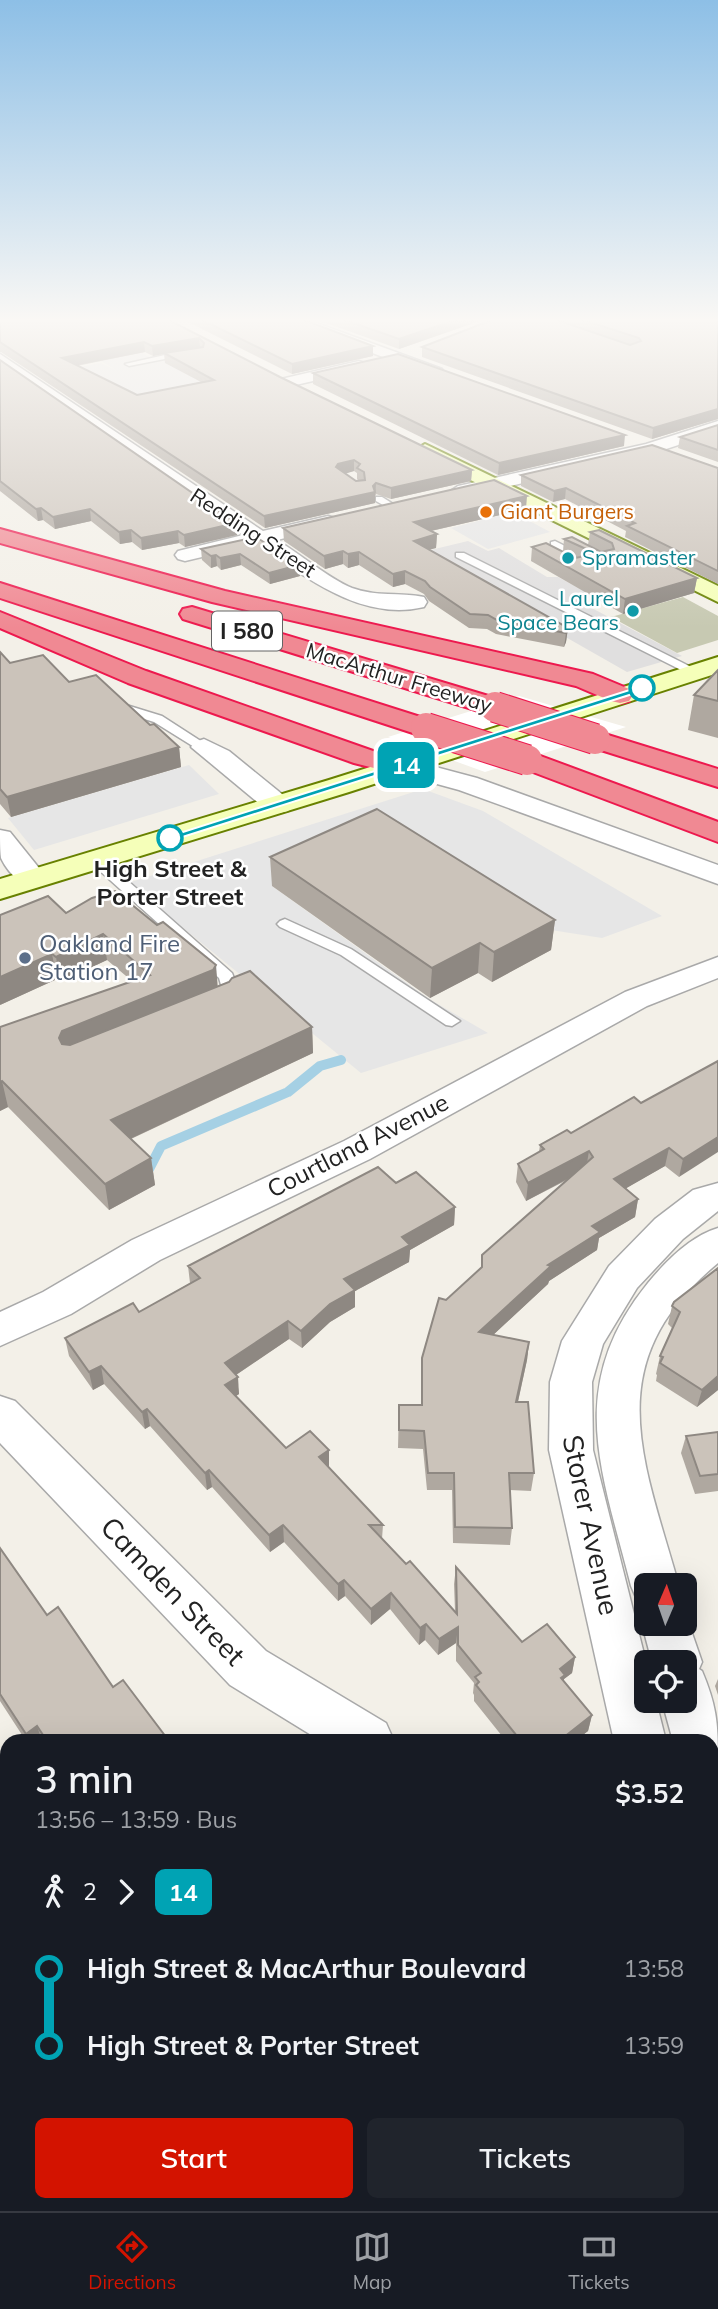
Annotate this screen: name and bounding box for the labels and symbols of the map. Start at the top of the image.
street label: Redding Street [186,482,321,582]
place label: Giant Burgers [500,498,634,524]
marker: Giant Burgers [478,504,494,520]
place label: Spramaster [582,544,696,570]
marker: Spramaster [560,550,576,566]
place label: Laurel Space Bears [497,585,619,635]
marker: Laurel Space Bears [625,603,641,619]
road number: I 580 [212,611,282,650]
street label: MacArthur Freeway [303,636,495,718]
unlabelled marker [629,675,655,701]
line badge: 14 [374,742,438,788]
marker: High Street & Porter Street [157,825,183,851]
place label: High Street & Porter Street [94,853,247,911]
place label: Oakland Fire Station 17 [39,928,180,986]
marker: Oakland Fire Station 17 [17,950,33,966]
street label: Courtland Avenue [262,1087,453,1204]
street label: Storer Avenue [555,1432,628,1618]
street label: Camden Street [94,1509,253,1672]
north arrow [634,1573,696,1636]

